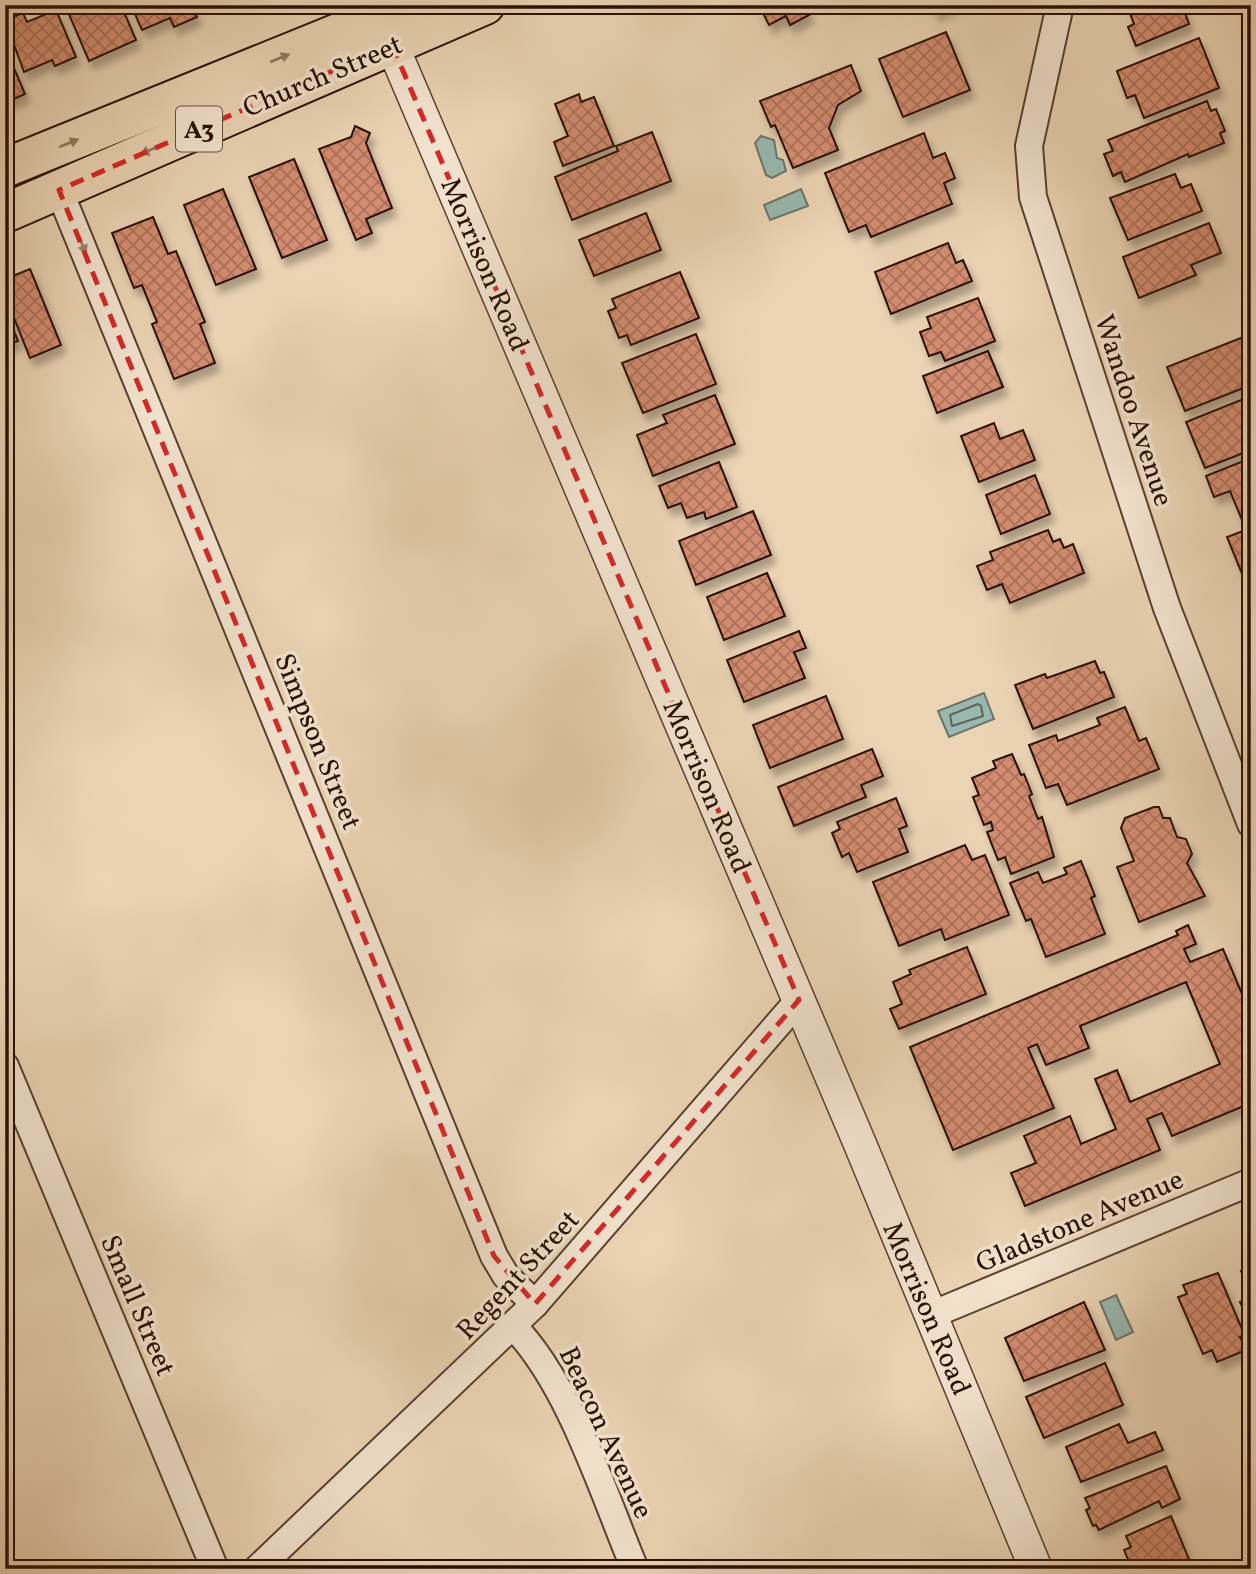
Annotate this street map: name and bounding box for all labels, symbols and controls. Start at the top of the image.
street label: Church Street [237,26,409,128]
one-way arrow [269,52,290,63]
road number: A3 [176,106,222,152]
one-way arrow [58,137,79,148]
one-way arrow [140,144,160,156]
street label: Morrison Road [430,172,538,358]
one-way arrow [77,233,88,254]
street label: Wandoo Avenue [1083,310,1182,512]
street label: Simpson Street [264,648,370,836]
street label: Morrison Road [652,694,760,880]
street label: Gladstone Avenue [970,1161,1190,1284]
street label: Regent Street [448,1202,589,1349]
street label: Morrison Road [872,1216,980,1402]
street label: Small Street [89,1229,184,1383]
street label: Beacon Avenue [548,1341,662,1526]

